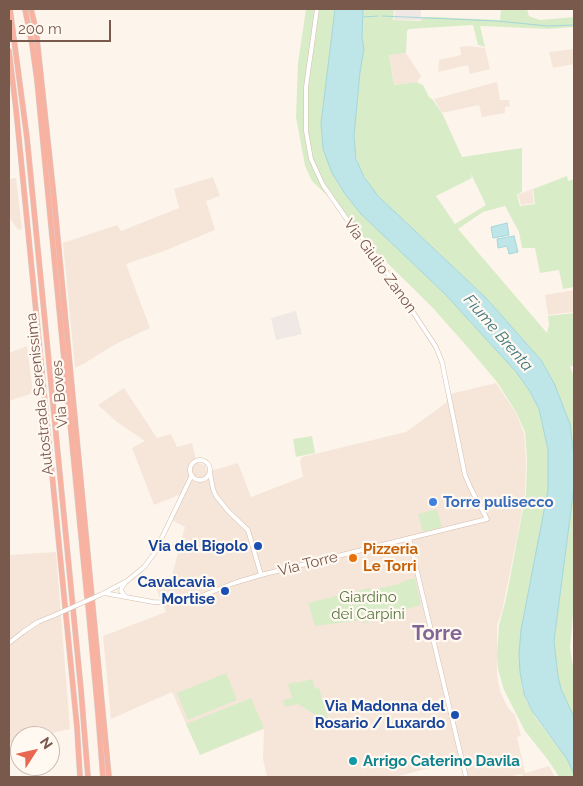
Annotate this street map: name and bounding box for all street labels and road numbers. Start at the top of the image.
street label: Via Giulio Zanon [340,215,420,317]
street label: Autostrada Serenissima [23,312,57,476]
street label: Via Boves [48,359,72,429]
street label: Via Torre [276,548,340,580]

